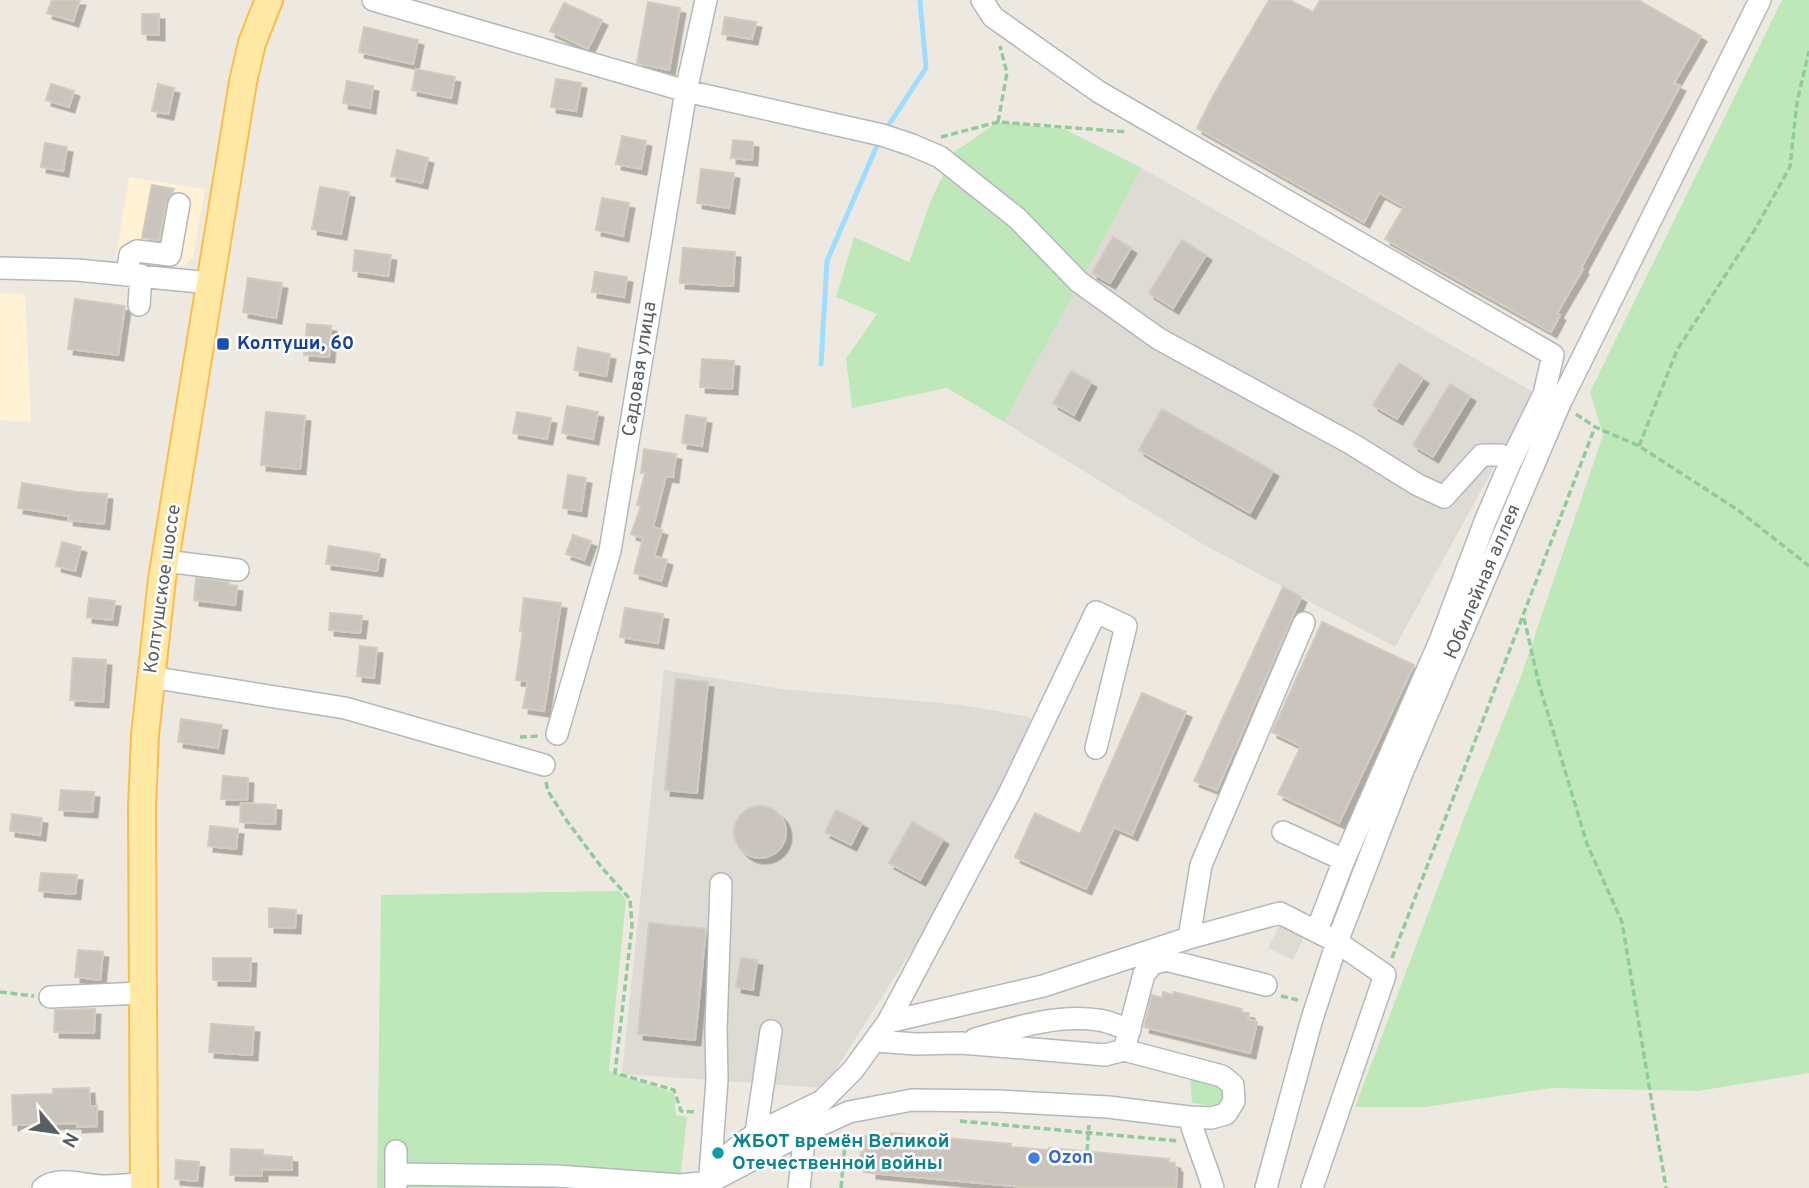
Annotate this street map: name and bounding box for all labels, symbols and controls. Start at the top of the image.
street label: Садовая улица [617,300,663,438]
place label: Колтуши, 60 [237,332,354,356]
marker: Колтуши, 60 [215,336,231,352]
street label: Юбилейная аллея [1439,501,1527,663]
street label: Колтушское шоссе [139,503,187,675]
north arrow [21,1097,91,1167]
text: N [55,1127,83,1151]
place label: ЖБОТ времён Великой Отечественной войны [732,1130,949,1176]
marker: ЖБОТ времён Великой Отечественной войны [710,1145,726,1161]
place label: Ozon [1048,1146,1093,1170]
marker: Ozon [1026,1150,1042,1166]

